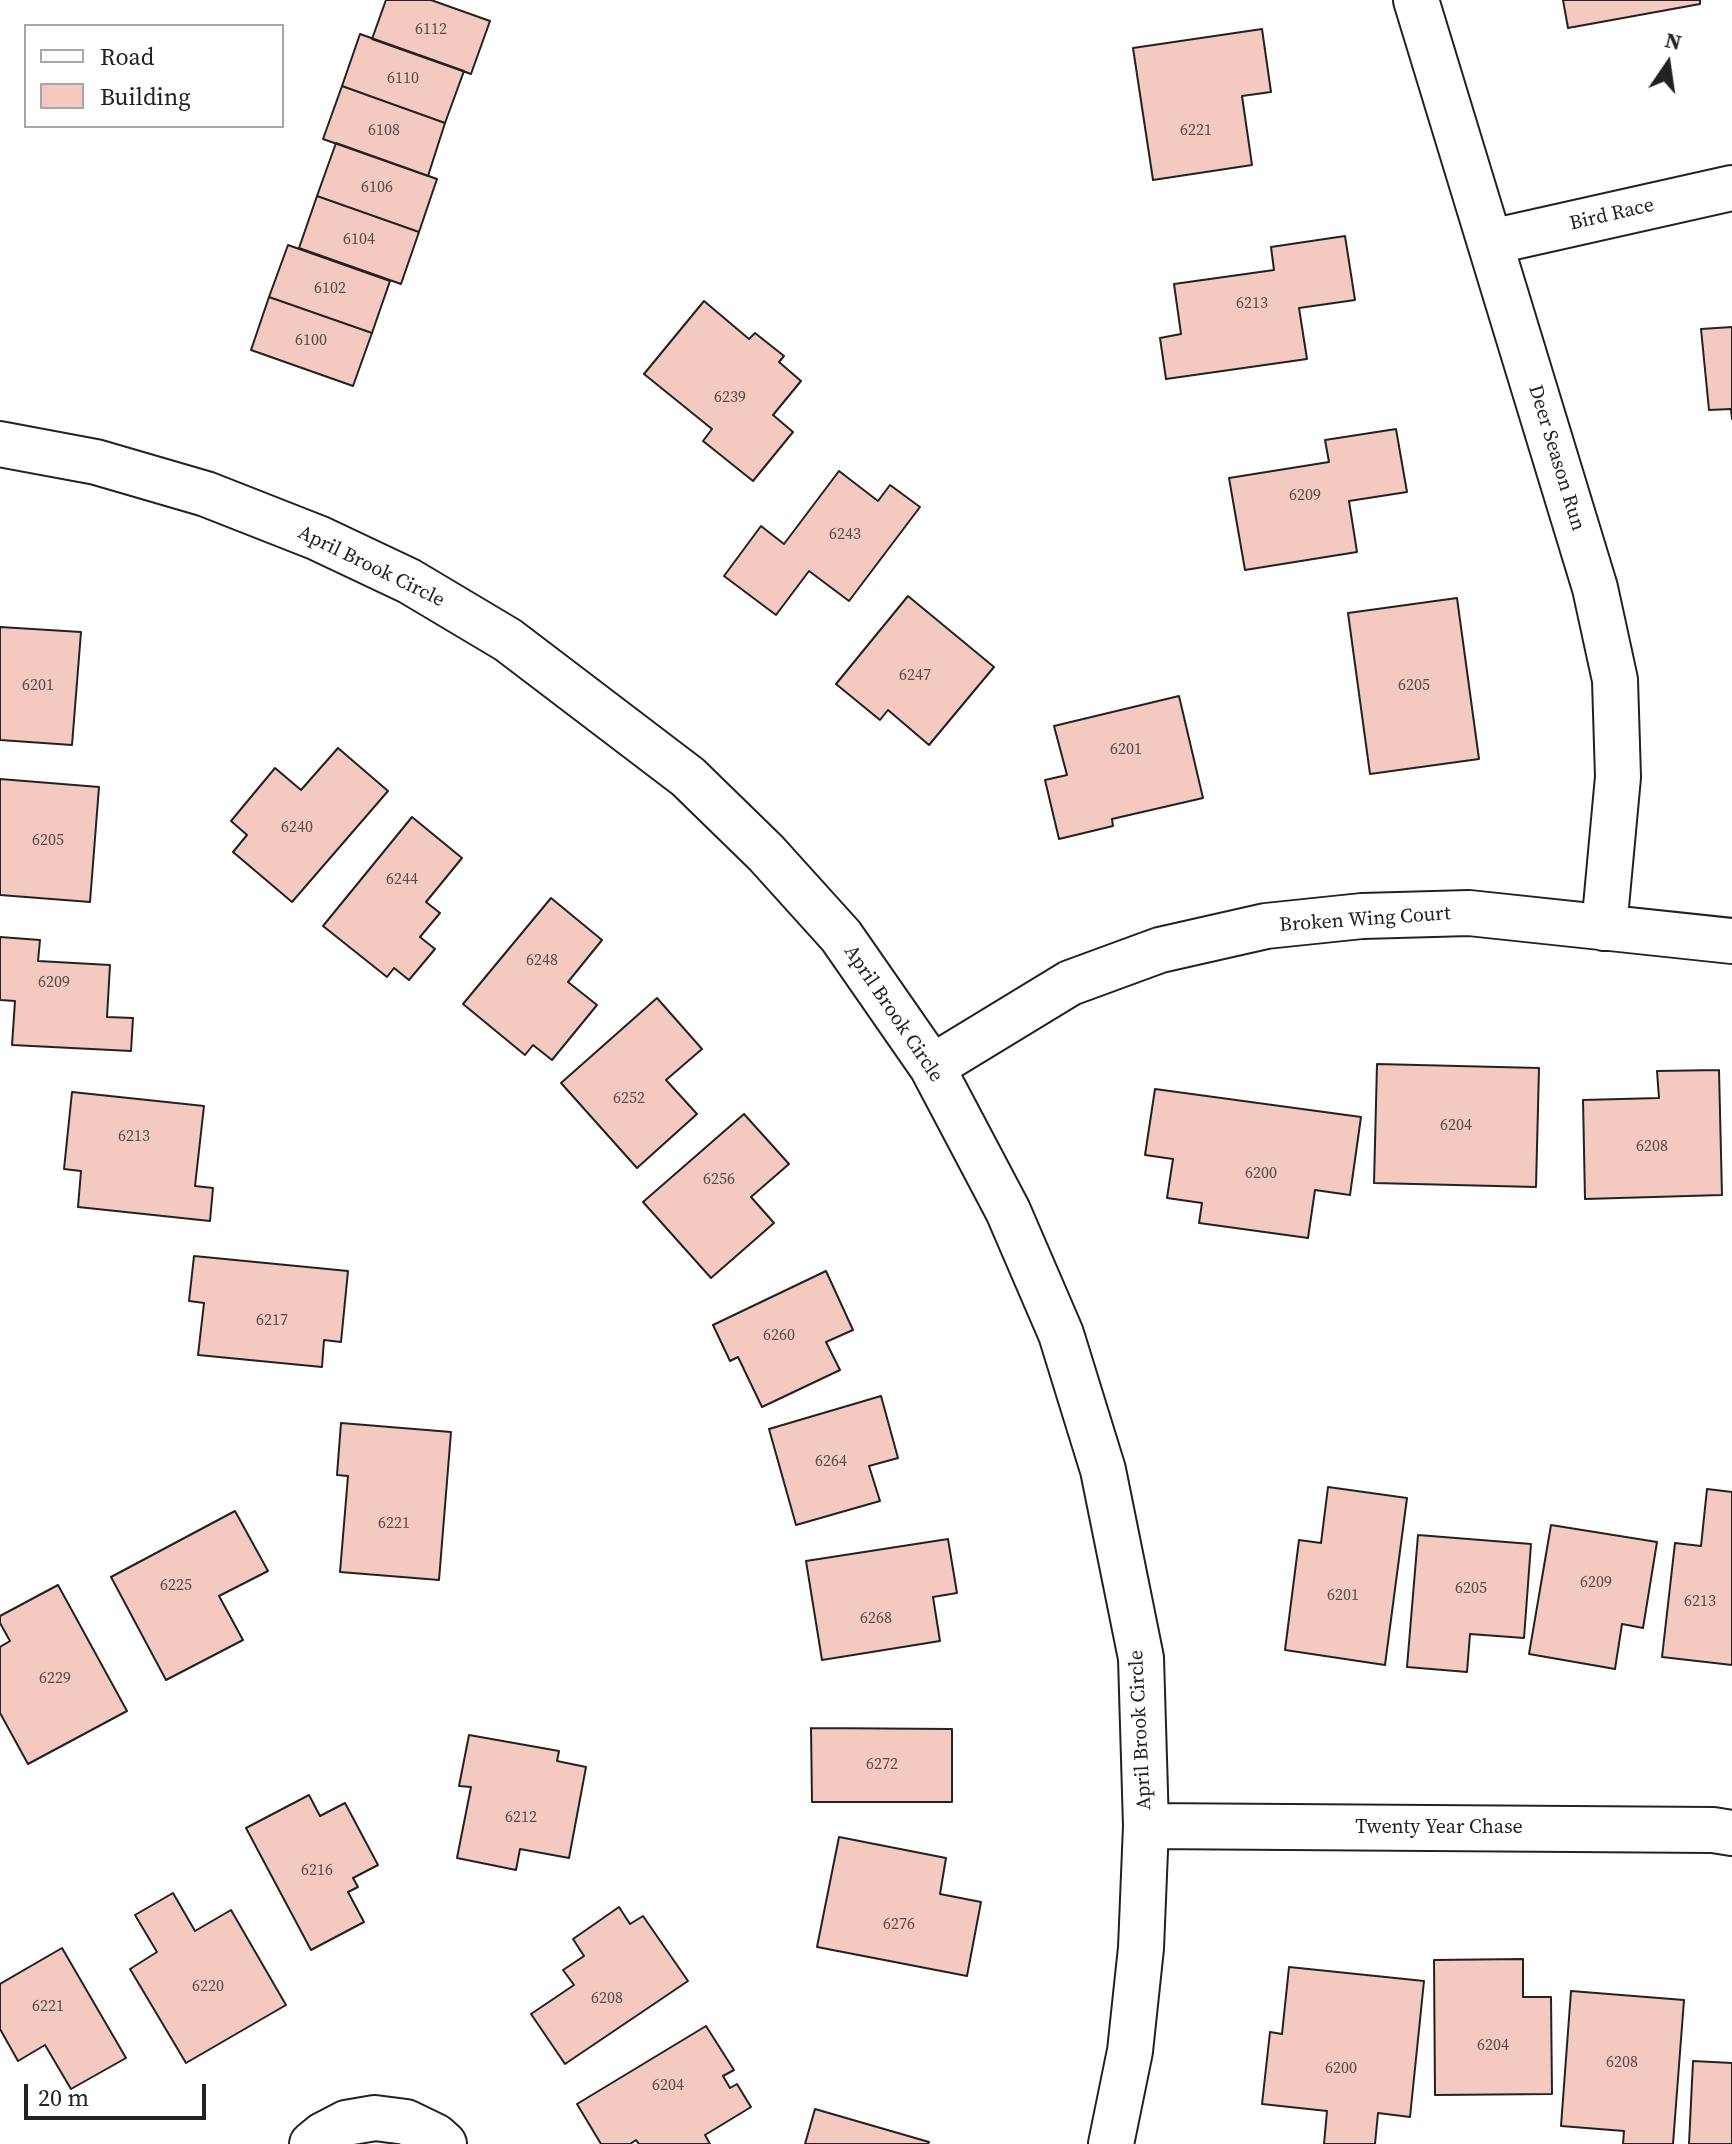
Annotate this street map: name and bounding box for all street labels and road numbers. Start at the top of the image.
street label: Bird Race [1567,194,1657,236]
street label: Deer Season Run [1522,382,1590,534]
street label: April Brook Circle [294,521,448,613]
street label: Broken Wing Court [1279,902,1451,938]
street label: April Brook Circle [838,941,948,1087]
street label: April Brook Circle [1125,1649,1157,1811]
street label: Twenty Year Chase [1355,1816,1523,1840]

